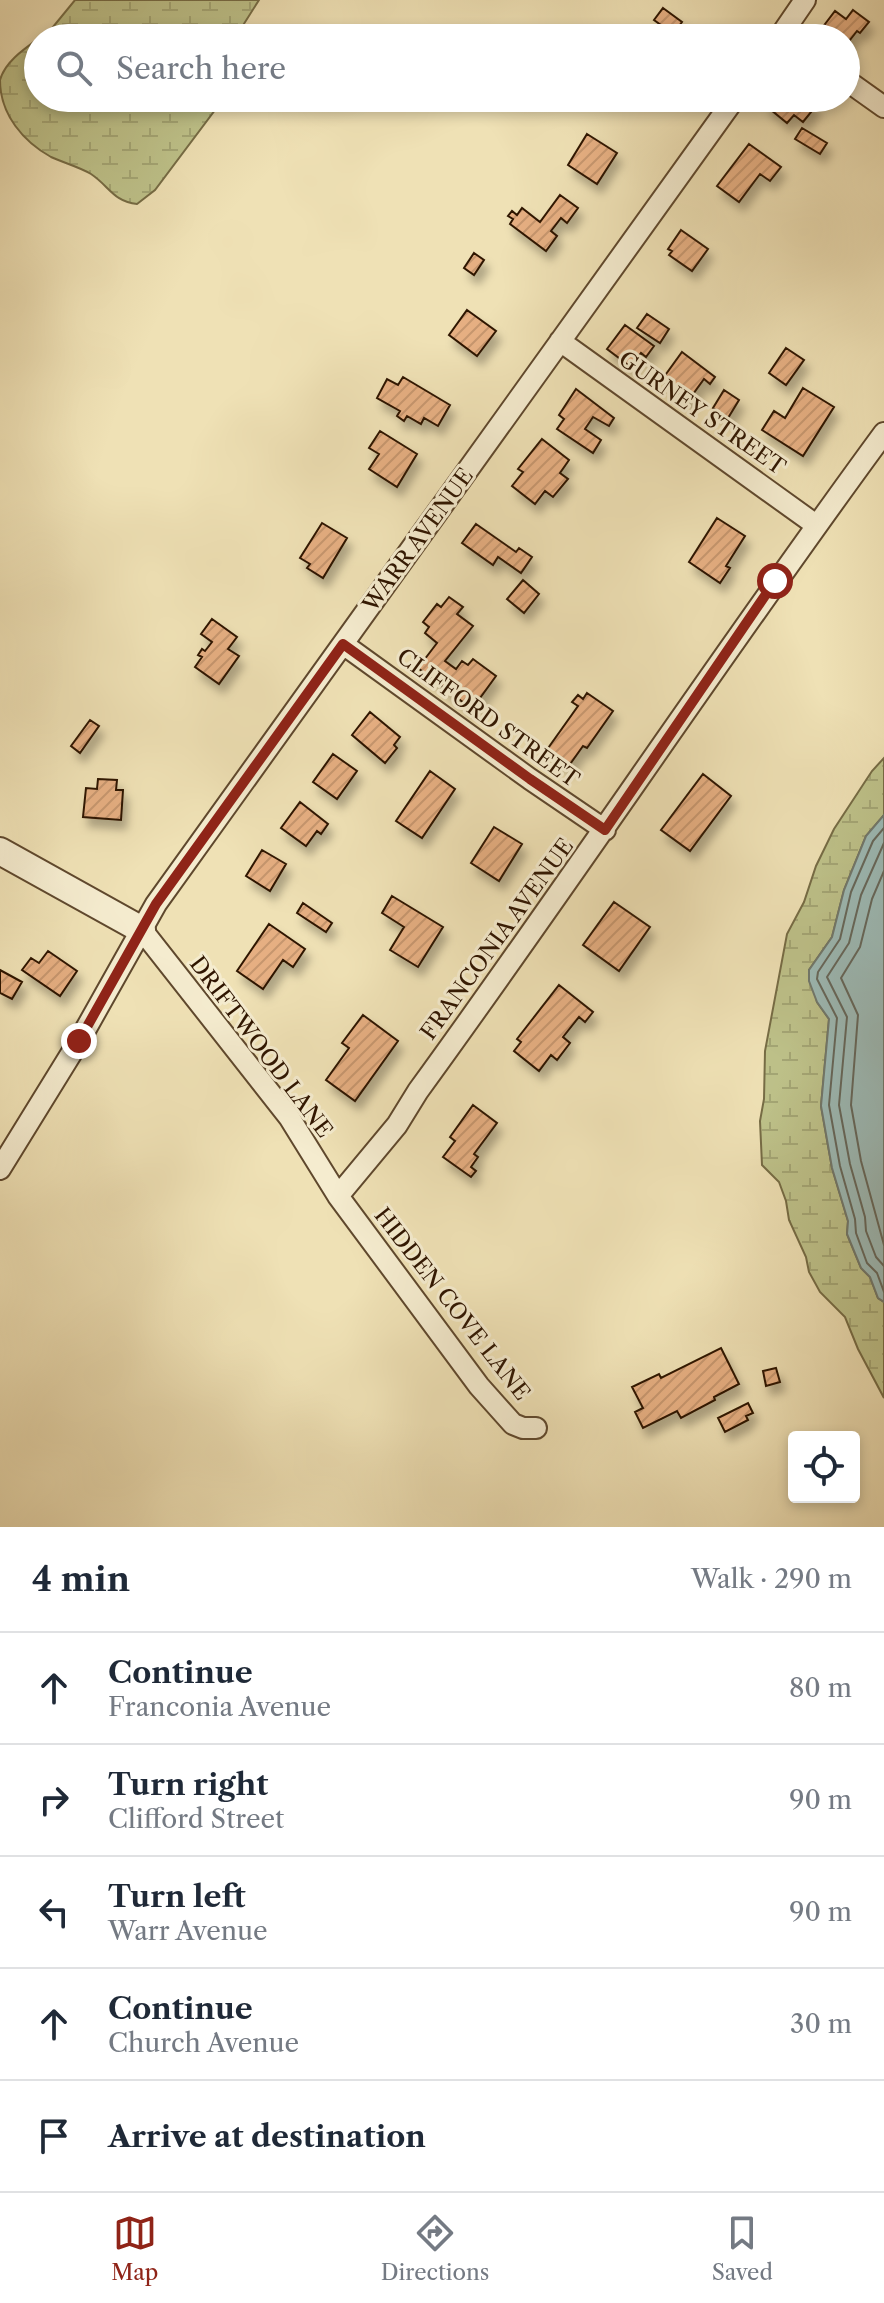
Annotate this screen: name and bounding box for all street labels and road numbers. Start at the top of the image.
street label: GURNEY STREET [613,345,791,481]
street label: WARR AVENUE [356,463,479,618]
street label: CLIFFORD STREET [392,643,585,793]
street label: FRANCONIA AVENUE [415,833,579,1045]
street label: DRIFTWOOD LANE [184,951,338,1143]
street label: HIDDEN COVE LANE [368,1202,536,1406]

